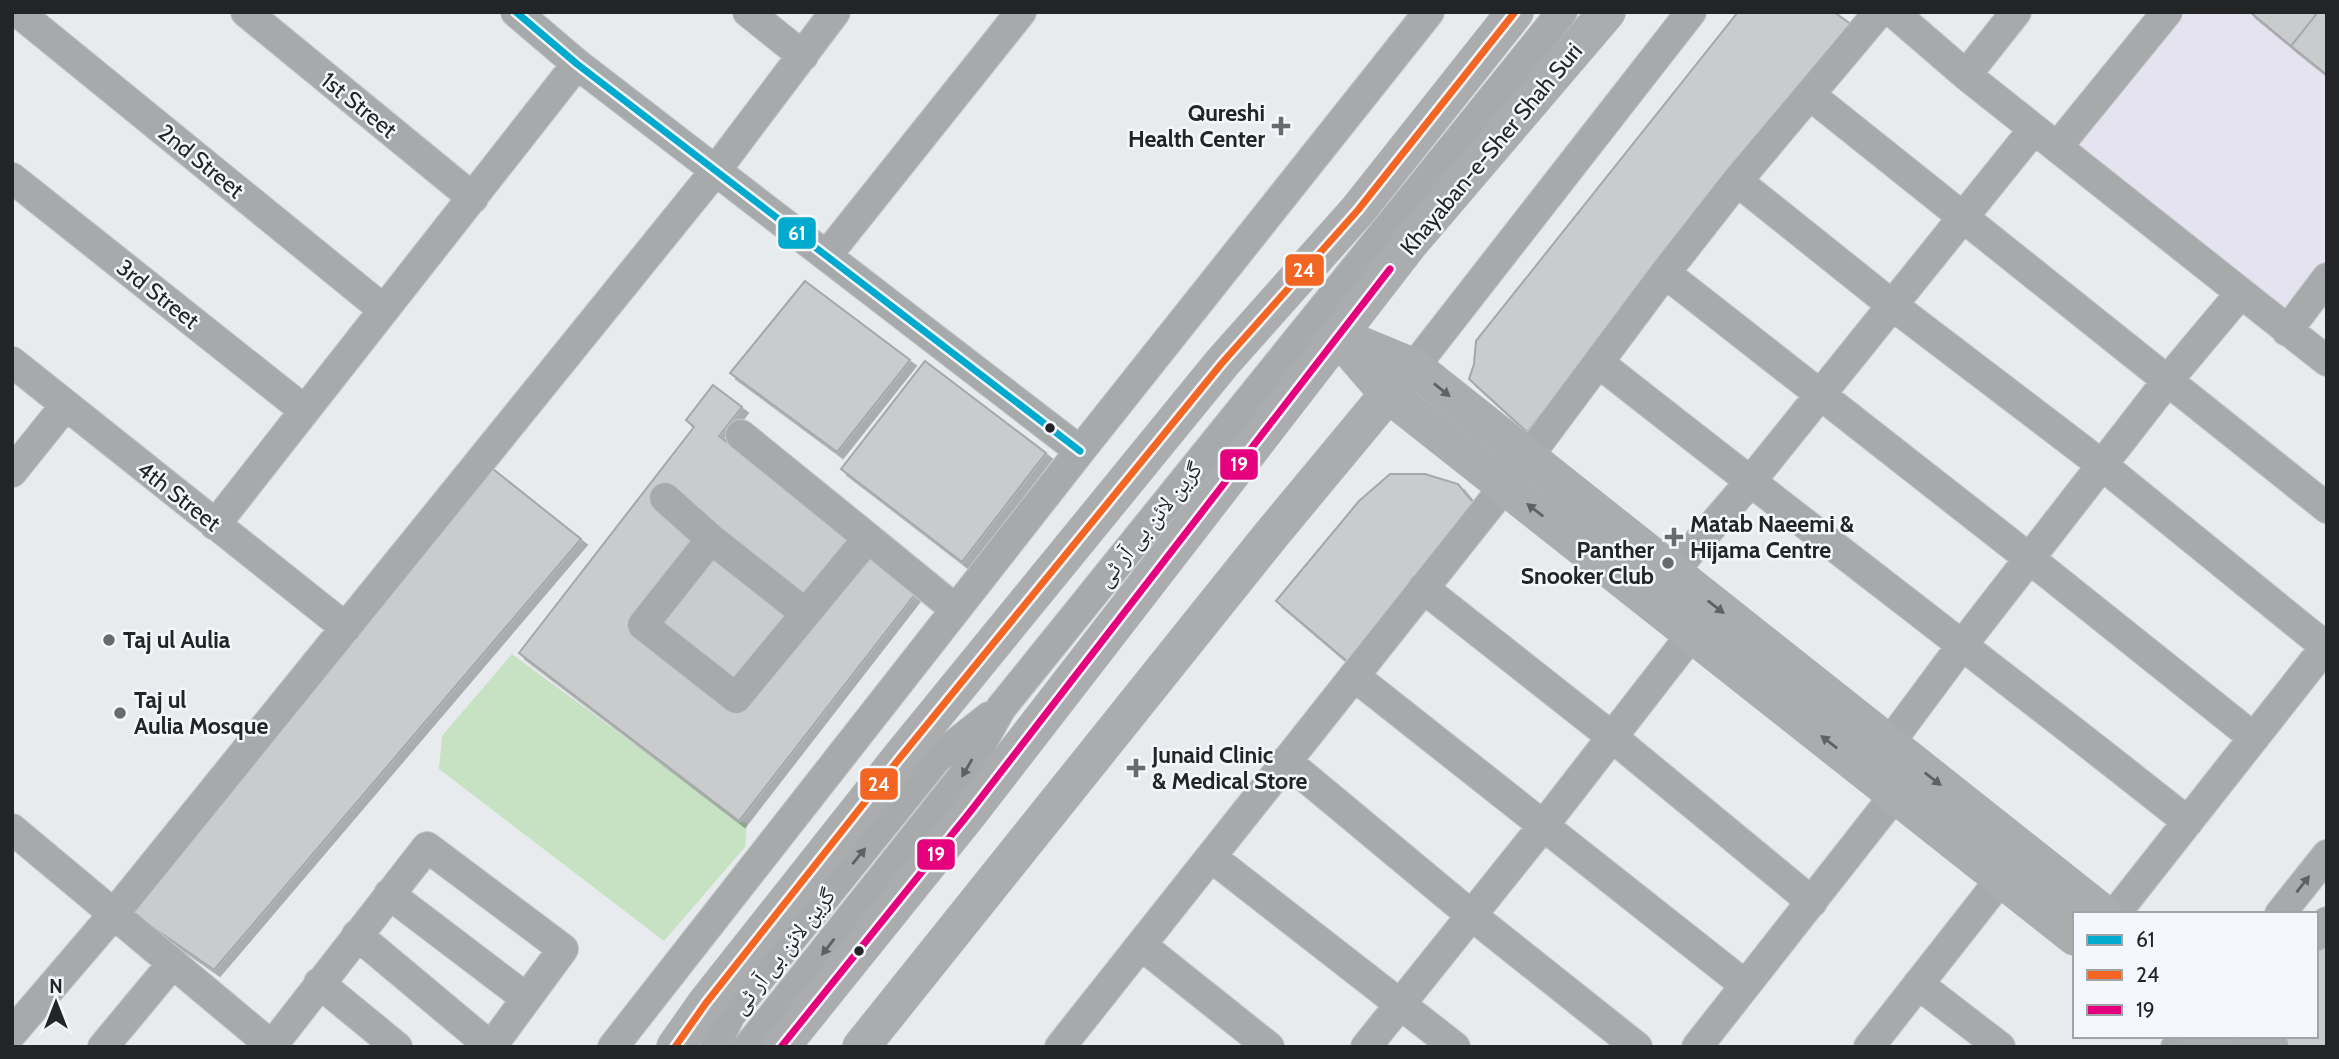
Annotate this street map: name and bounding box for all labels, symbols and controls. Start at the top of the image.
street label: Khayaban-e-Sher Shah Suri [1394,37,1588,261]
street label: 1st Street [316,66,403,144]
place label: Qureshi Health Center [1128,99,1265,153]
marker: Qureshi Health Center [1271,116,1291,136]
street label: 2nd Street [153,118,250,204]
line badge: 61 [777,216,817,250]
text: 61 [788,222,806,245]
street label: 3rd Street [111,253,205,335]
line badge: 24 [1284,253,1325,287]
text: 24 [1293,259,1315,282]
one-way arrow [1433,382,1451,397]
unlabelled marker [1043,421,1057,435]
line badge: 19 [1219,448,1259,481]
text: 19 [1230,453,1248,476]
street label: 4th Street [132,455,226,537]
street label: گرین لائن بی آر ٹی [1090,455,1208,592]
one-way arrow [1527,503,1545,518]
place label: Matab Naeemi & Hijama Centre [1690,510,1855,564]
marker: Matab Naeemi & Hijama Centre [1664,527,1684,547]
place label: Panther Snooker Club [1521,536,1654,590]
marker: Panther Snooker Club [1660,555,1676,571]
one-way arrow [1707,600,1725,615]
place label: Taj ul Aulia [123,626,231,654]
marker: Taj ul Aulia [101,632,117,648]
place label: Taj ul Aulia Mosque [134,686,268,740]
marker: Taj ul Aulia Mosque [112,705,128,721]
one-way arrow [1820,736,1838,750]
place label: Junaid Clinic & Medical Store [1151,741,1308,795]
one-way arrow [961,758,974,777]
marker: Junaid Clinic & Medical Store [1126,758,1146,778]
line badge: 24 [859,767,899,801]
one-way arrow [1924,771,1942,785]
text: 24 [868,773,890,796]
line badge: 19 [916,838,956,871]
text: 19 [927,843,945,866]
one-way arrow [851,847,866,865]
one-way arrow [2296,876,2311,894]
street label: گرین لائن بی آر ٹی [725,882,841,1020]
legend [2073,912,2318,1038]
text: 61 [2136,927,2155,952]
one-way arrow [821,939,836,956]
unlabelled marker [852,944,866,958]
text: 24 [2136,962,2159,987]
north arrow [21,968,91,1038]
text: N [49,975,63,998]
text: 19 [2136,997,2155,1022]

